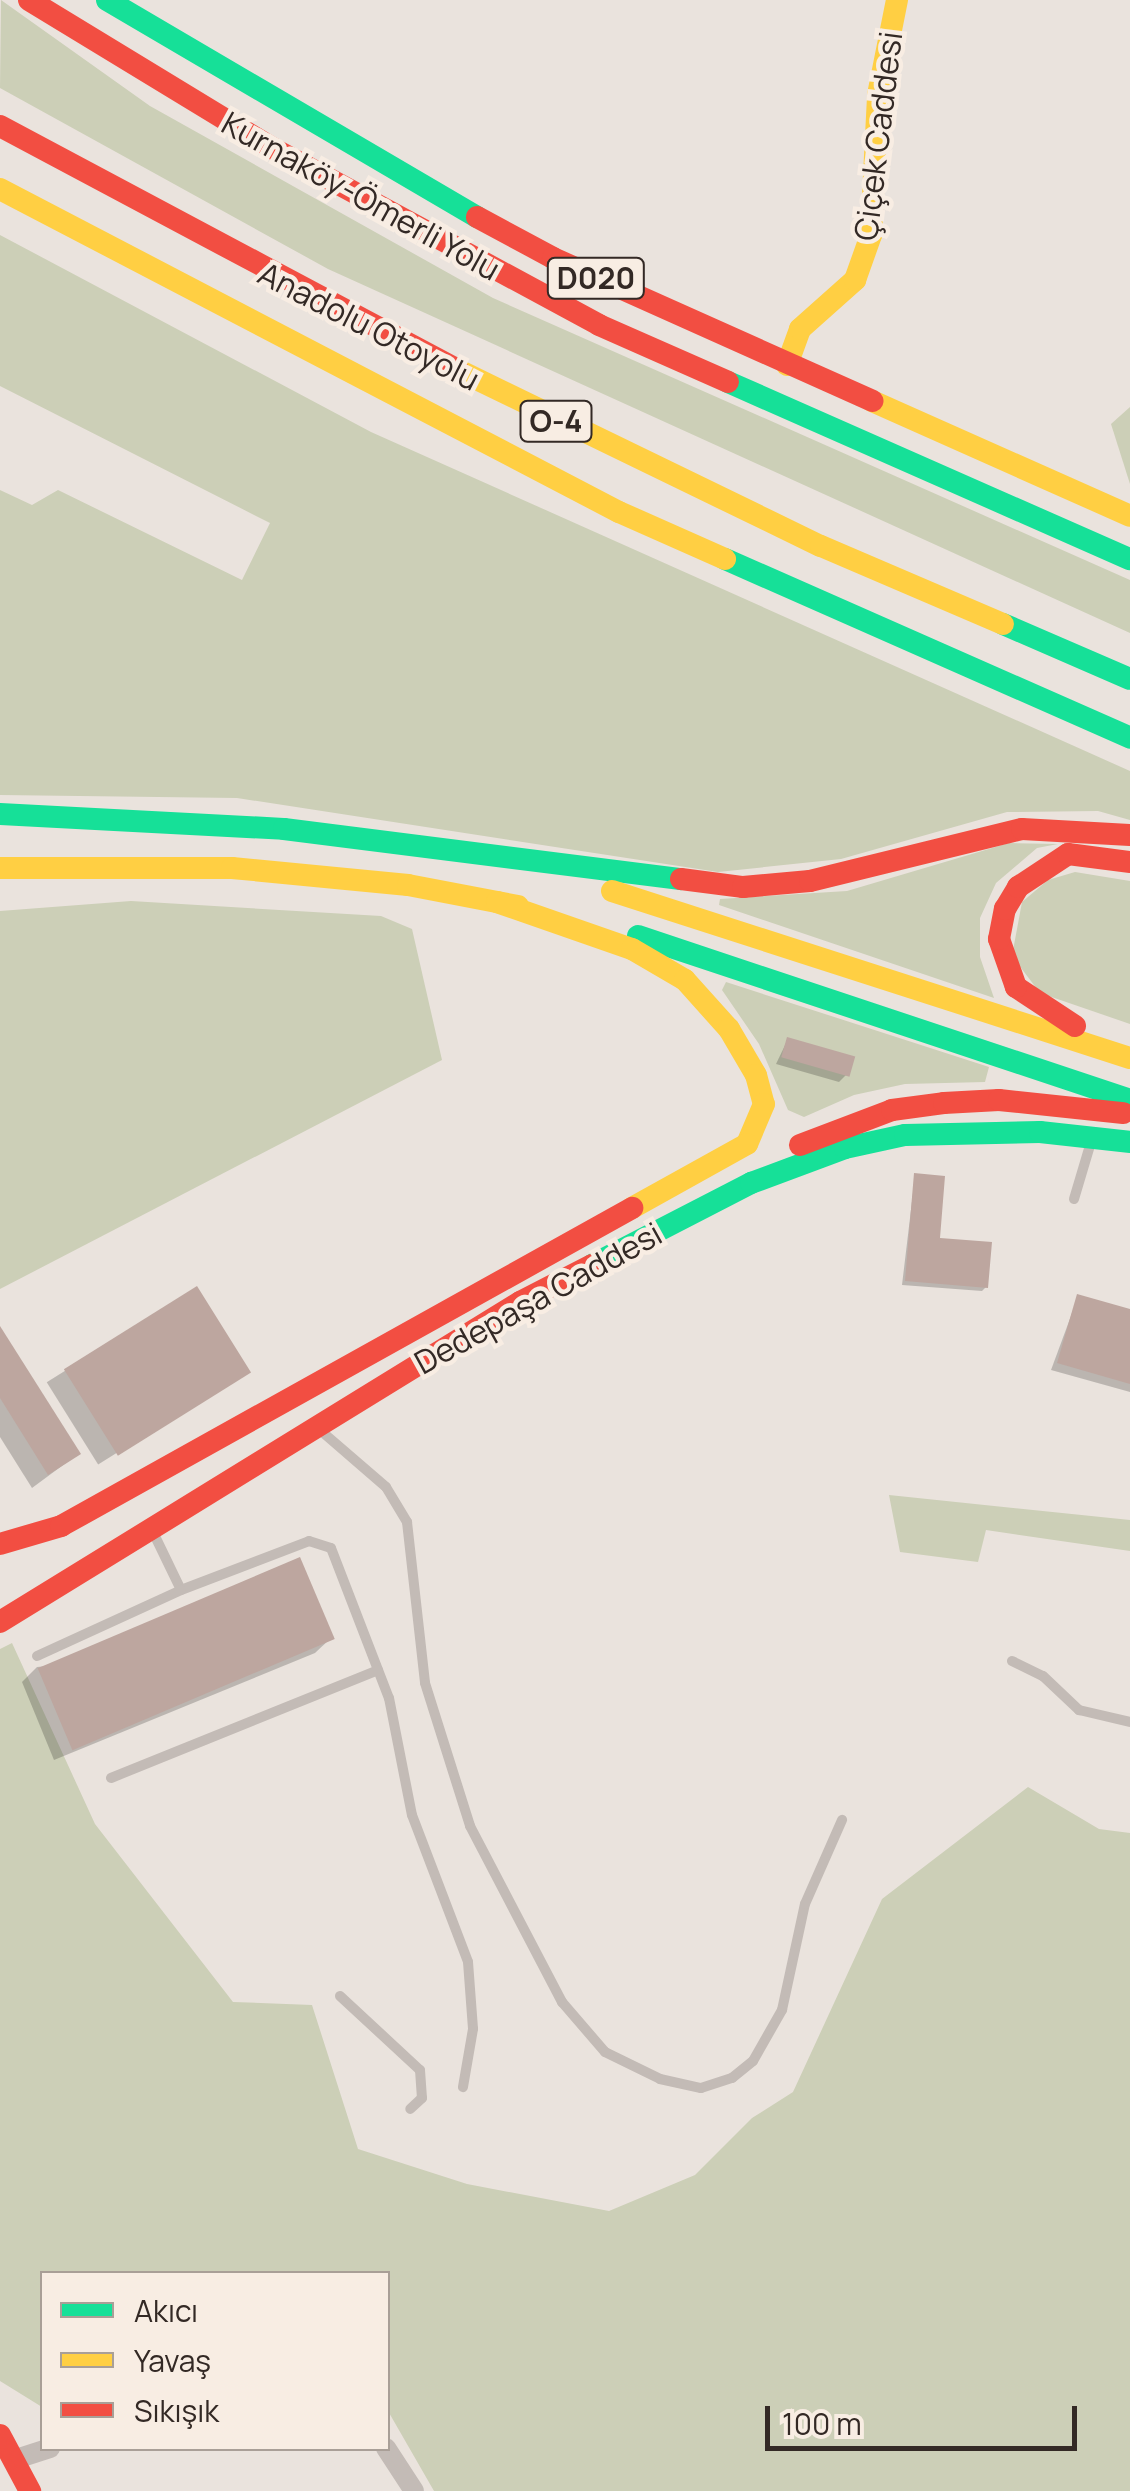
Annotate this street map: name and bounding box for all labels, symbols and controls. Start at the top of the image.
street label: Çiçek Caddesi [846,29,910,243]
street label: Kurnaköy-Ömerli Yolu [215,104,507,288]
road number: D020 [546,253,646,303]
street label: Anadolu Otoyolu [252,254,486,398]
road number: O-4 [518,396,594,446]
street label: Dedepaşa Caddesi [408,1214,668,1382]
legend [40,2271,390,2451]
text: Akıcı [134,2290,198,2331]
text: Yavaş [134,2340,211,2381]
scale bar [770,2386,1082,2448]
text: Sıkışık [134,2390,219,2431]
text: 100 m [782,2403,862,2444]

